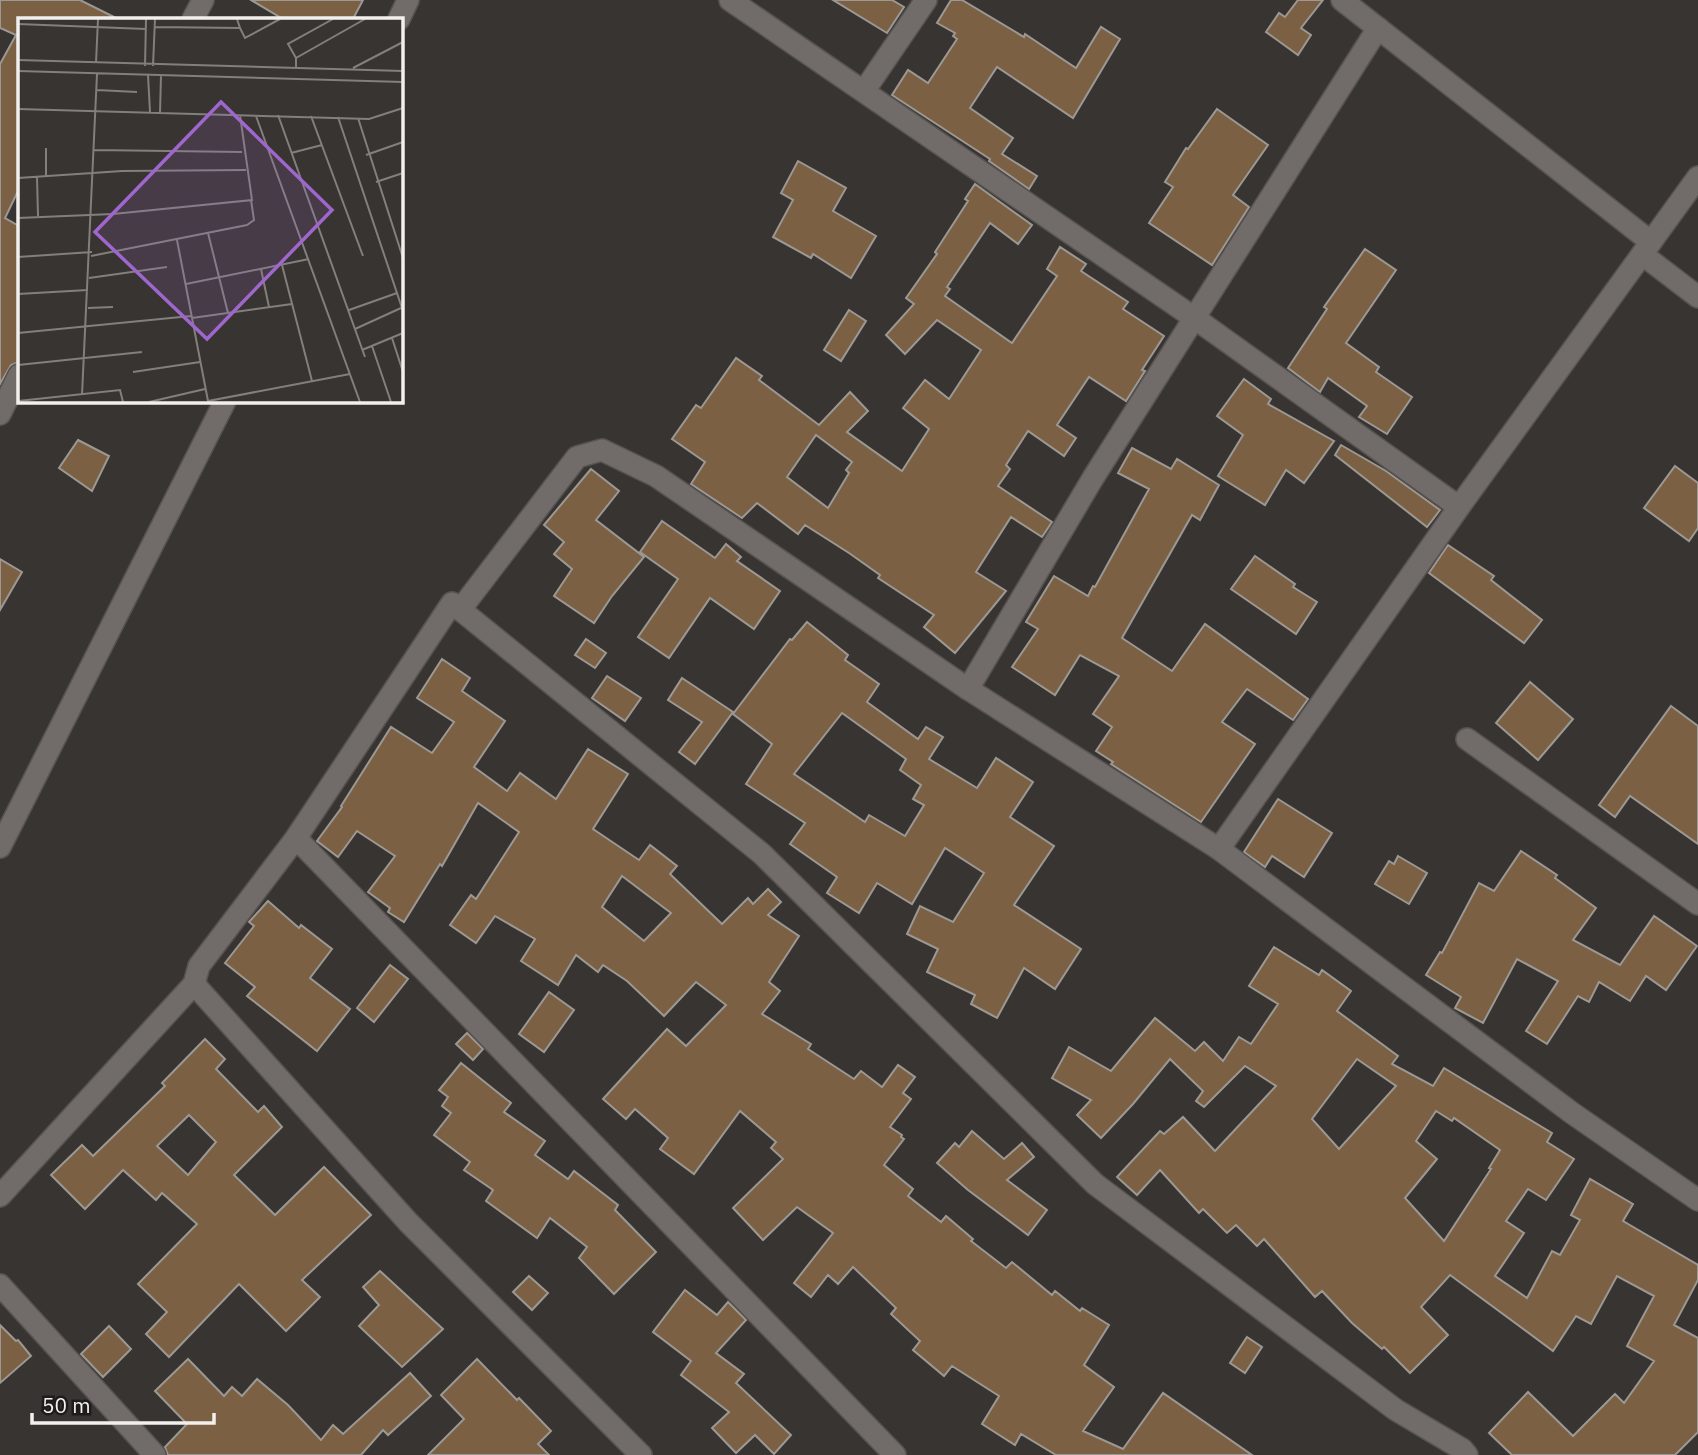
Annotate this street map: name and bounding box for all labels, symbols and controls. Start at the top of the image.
inset map [18,18,402,402]
scale bar [32,1382,214,1426]
text: 50 m [42,1391,91,1419]

